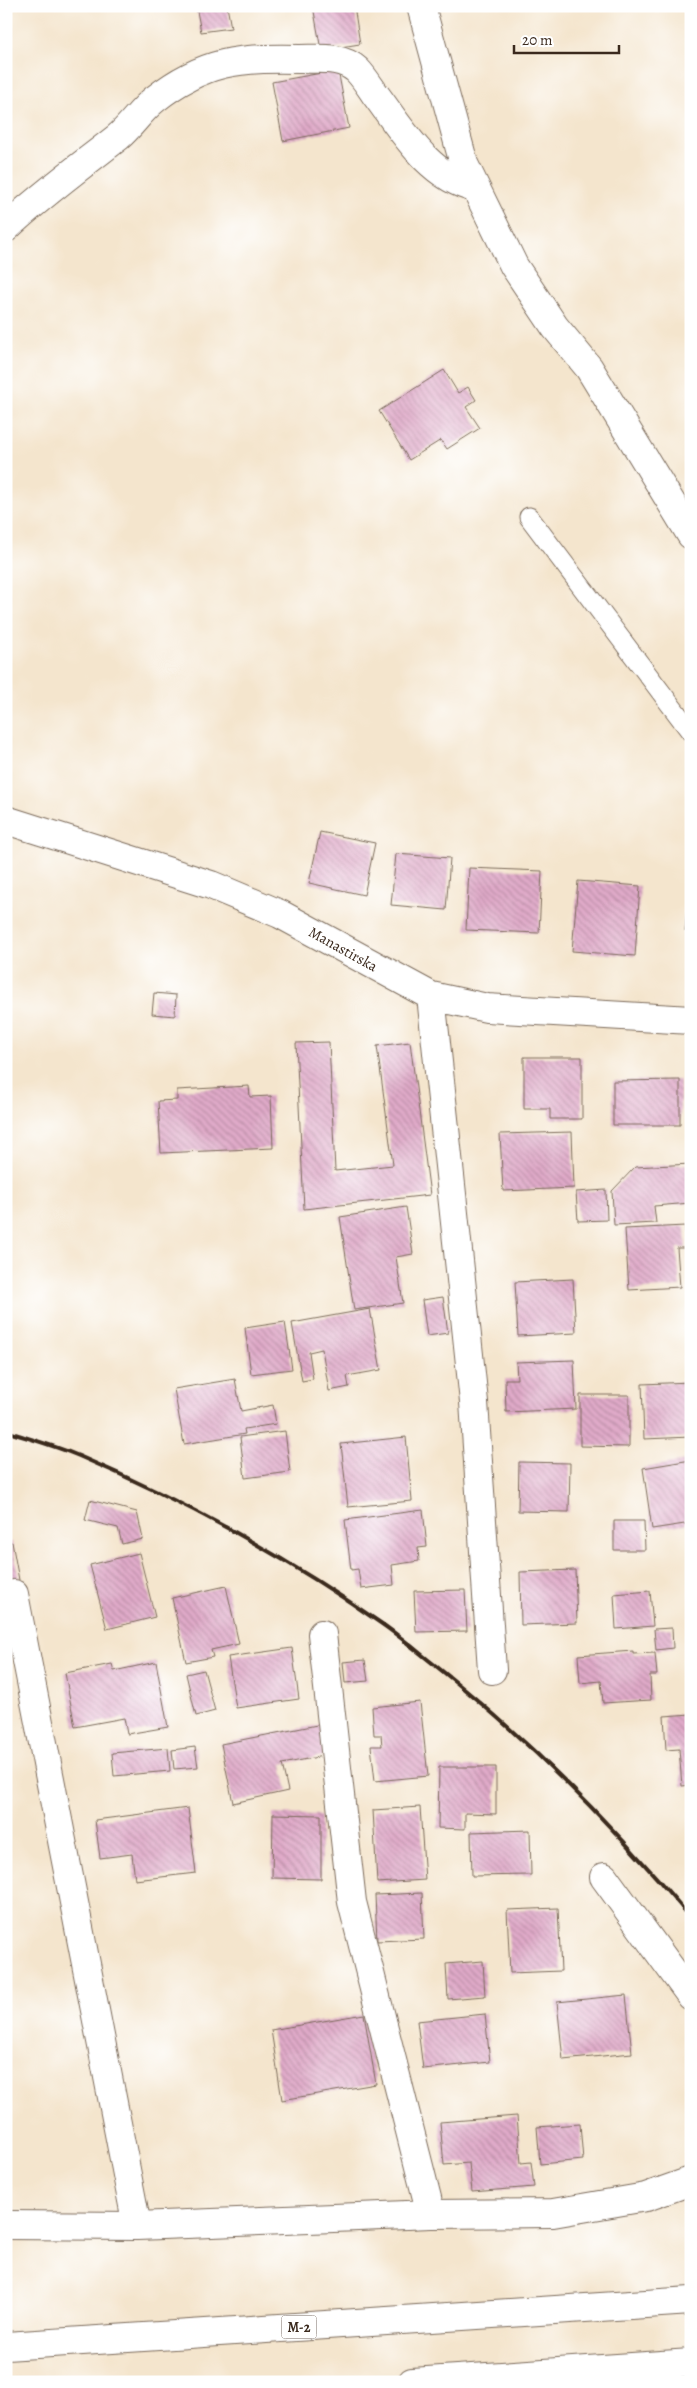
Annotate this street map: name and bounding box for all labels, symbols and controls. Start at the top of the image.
scale bar [514,22,620,54]
text: 20 m [522,30,553,50]
street label: Manastirska [305,922,381,976]
road number: M-2 [282,2316,316,2338]

